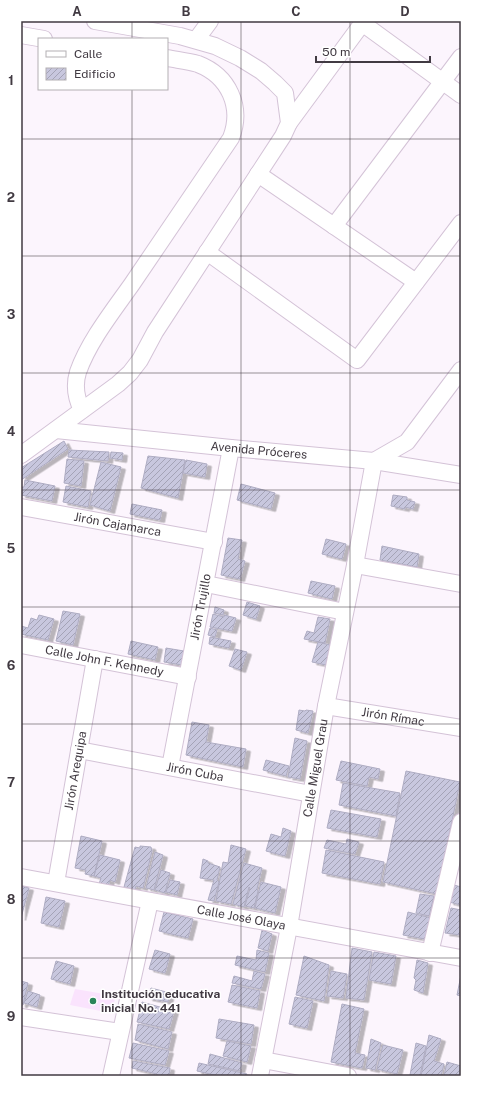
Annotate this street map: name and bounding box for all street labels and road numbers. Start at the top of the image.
street label: Avenida Próceres [210,439,308,462]
street label: Jirón Cajamarca [73,510,162,539]
street label: Jirón Trujillo [187,572,214,641]
street label: Calle John F. Kennedy [44,643,166,679]
street label: Jirón Rímac [361,705,426,729]
street label: Calle Miguel Grau [301,718,331,818]
street label: Jirón Arequipa [62,730,89,811]
street label: Jirón Cuba [165,760,225,784]
street label: Calle José Olaya [196,903,287,933]

